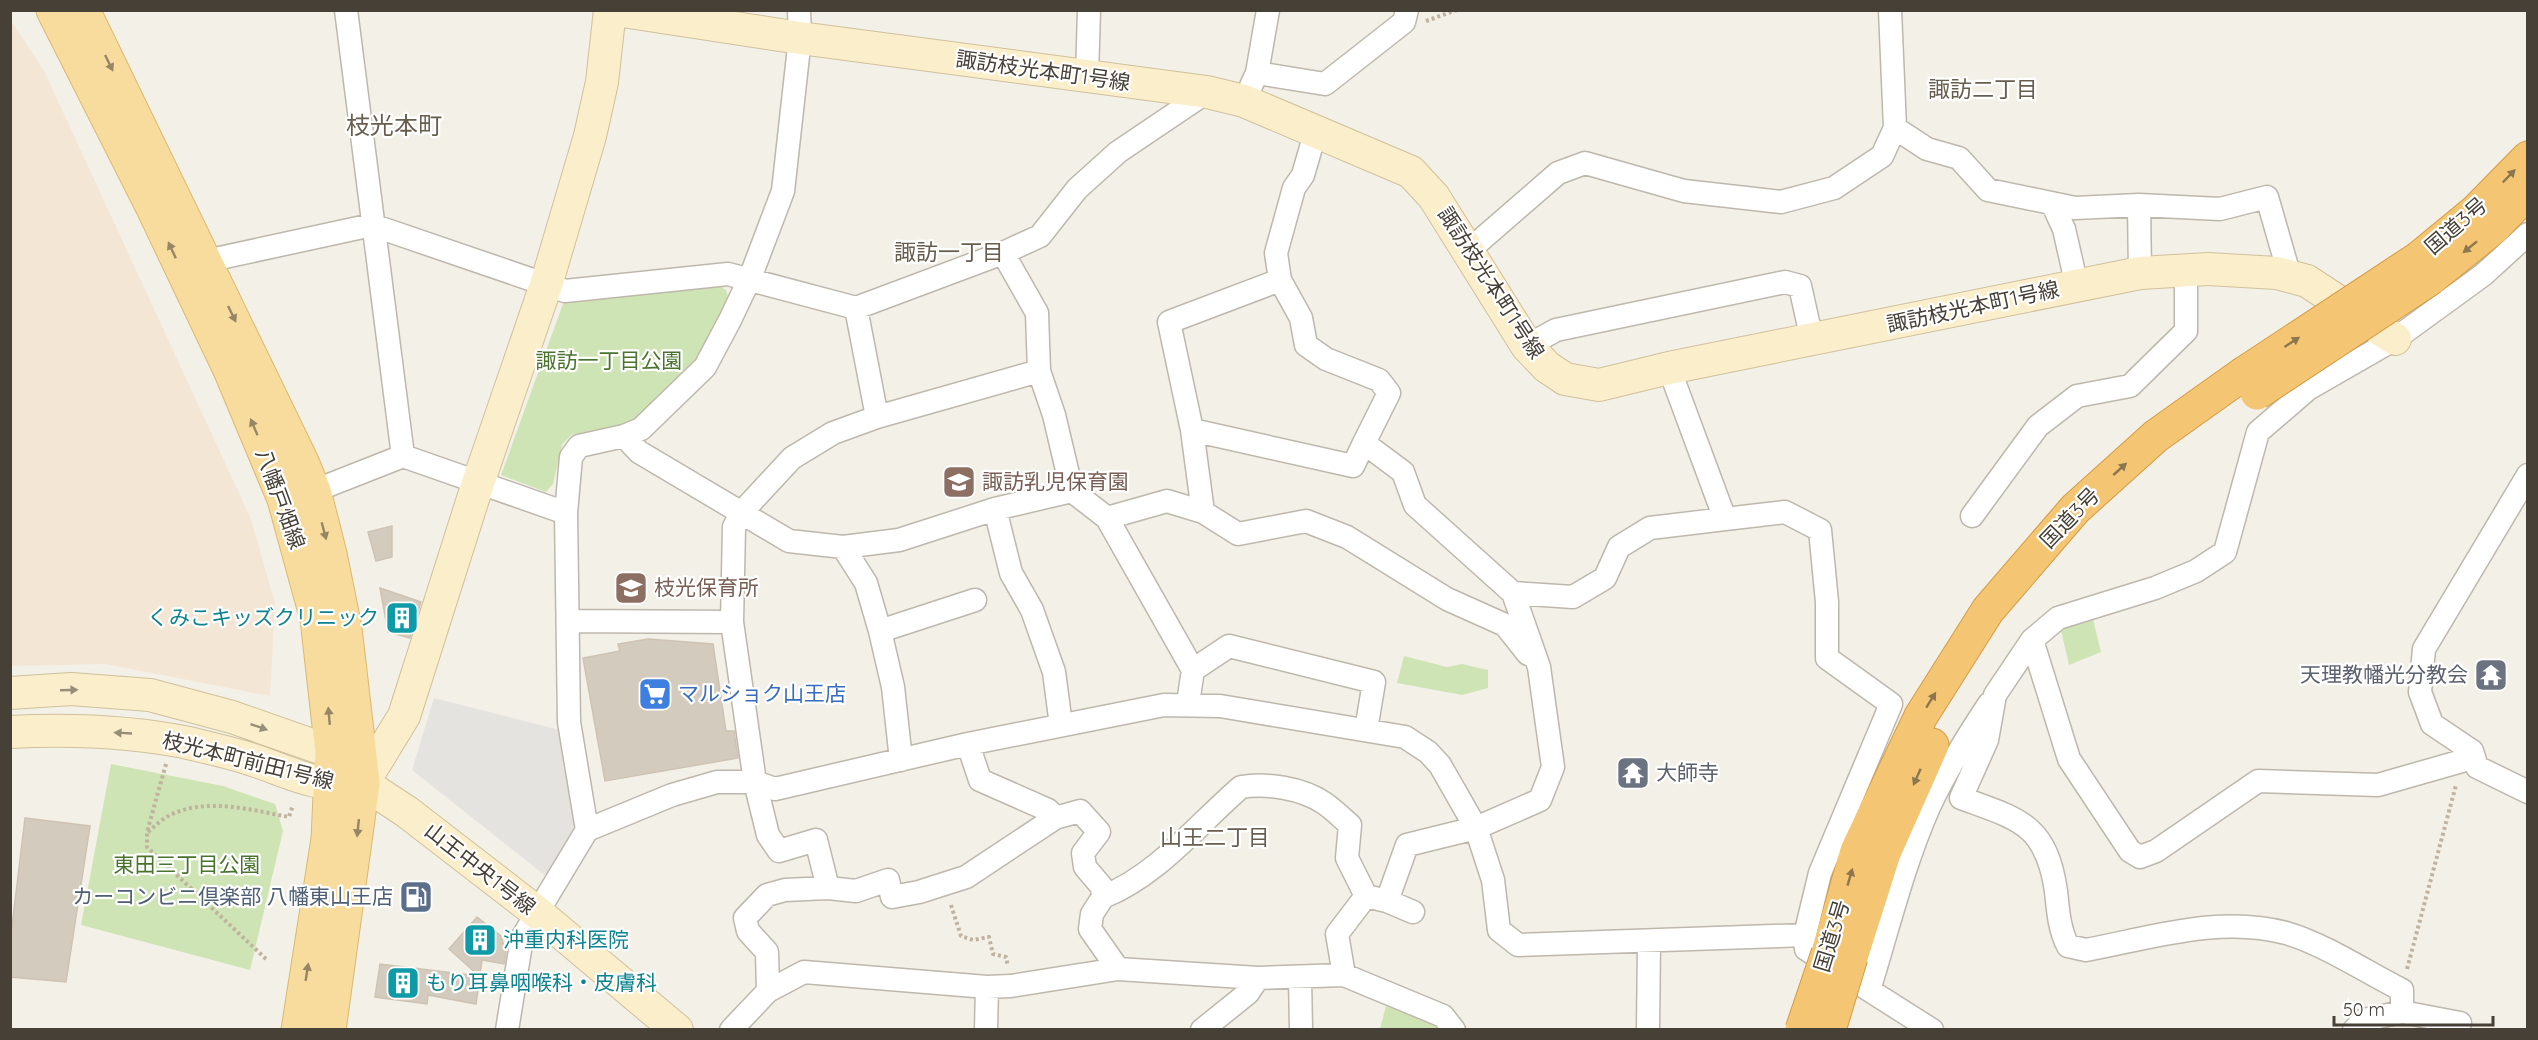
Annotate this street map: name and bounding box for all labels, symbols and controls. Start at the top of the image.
street label: 諏訪枝光本町1号線 [954,45,1132,95]
one-way arrow [104,55,114,72]
district label: 諏訪二丁目 [1928,75,2038,103]
district label: 枝光本町 [346,110,442,140]
one-way arrow [2502,170,2516,184]
street label: 国道3号 [2419,191,2492,259]
street label: 諏訪枝光本町1号線 [1433,202,1551,363]
district label: 諏訪一丁目 [894,238,1004,266]
one-way arrow [2462,240,2478,253]
one-way arrow [168,241,177,258]
street label: 諏訪枝光本町1号線 [1884,275,2061,337]
one-way arrow [227,305,236,322]
one-way arrow [2284,336,2301,347]
park label: 諏訪一丁目公園 [536,347,683,373]
one-way arrow [249,418,258,436]
street label: 八幡戸畑線 [251,445,311,552]
one-way arrow [2112,462,2127,476]
school or university icon: 諏訪乳児保育園 [941,464,977,500]
place label: 諏訪乳児保育園 [982,468,1129,494]
street label: 国道3号 [2034,482,2104,553]
one-way arrow [320,522,329,540]
school or university icon: 枝光保育所 [613,570,649,606]
place label: 枝光保育所 [654,574,759,600]
building icon: くみこキッズクリニック [384,600,420,636]
place label: くみこキッズクリニック [147,604,379,630]
temple icon: 天理教幡光分教会 [2473,657,2509,693]
place label: 天理教幡光分教会 [2300,661,2468,687]
supermarket icon: マルショク山王店 [637,676,673,712]
place label: マルショク山王店 [678,680,846,706]
one-way arrow [59,685,78,694]
one-way arrow [1925,692,1936,708]
one-way arrow [324,706,334,725]
one-way arrow [250,722,268,732]
street label: 枝光本町前田1号線 [160,726,337,794]
one-way arrow [113,728,132,737]
temple icon: 大師寺 [1615,755,1651,791]
place label: 大師寺 [1656,759,1719,785]
one-way arrow [1913,769,1922,786]
street label: 山王中央1号線 [420,817,541,920]
one-way arrow [353,818,363,837]
district label: 山王二丁目 [1160,823,1270,851]
park label: 東田三丁目公園 [114,851,261,877]
one-way arrow [1846,868,1855,886]
fuel station icon: カーコンビニ倶楽部 八幡東山王店 [398,879,434,915]
place label: カーコンビニ倶楽部 八幡東山王店 [72,883,393,909]
street label: 国道3号 [1808,897,1854,975]
building icon: 沖重内科医院 [462,922,498,958]
place label: 沖重内科医院 [503,926,629,952]
one-way arrow [302,962,311,981]
building icon: もり耳鼻咽喉科・皮膚科 [385,965,421,1001]
place label: もり耳鼻咽喉科・皮膚科 [426,969,657,995]
scale bar [2334,989,2493,1027]
text: 50 m [2343,998,2385,1021]

